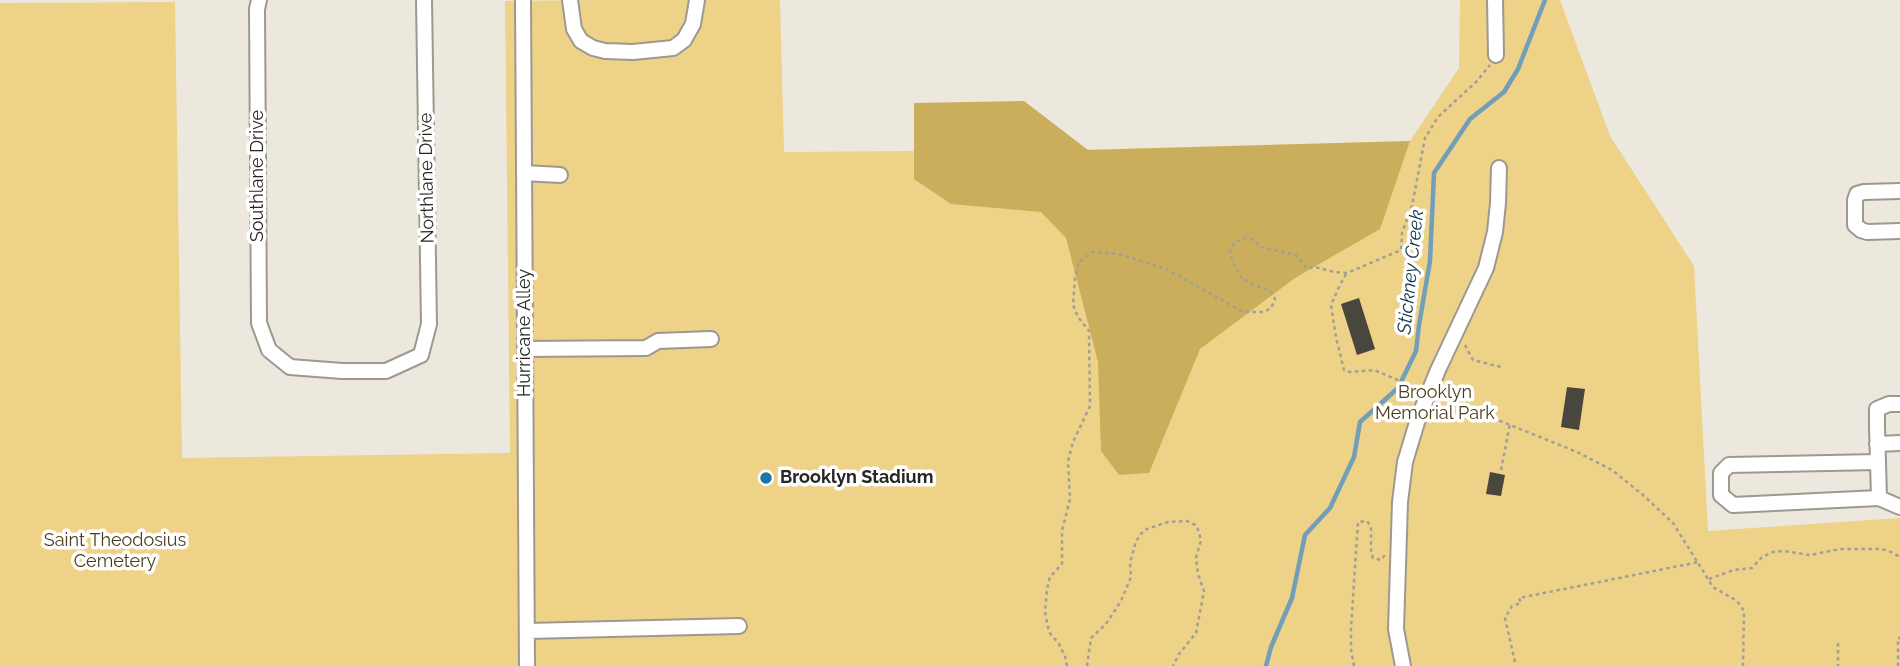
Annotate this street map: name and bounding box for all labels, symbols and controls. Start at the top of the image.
street label: Southlane Drive [247,110,269,242]
street label: Northlane Drive [415,113,439,243]
water label: Stickney Creek [1393,209,1429,335]
street label: Hurricane Alley [514,269,536,397]
park label: Brooklyn Memorial Park [1375,382,1495,424]
place label: Brooklyn Stadium [780,467,933,489]
marker: Brooklyn Stadium [758,470,774,486]
park label: Saint Theodosius Cemetery [44,530,186,572]

